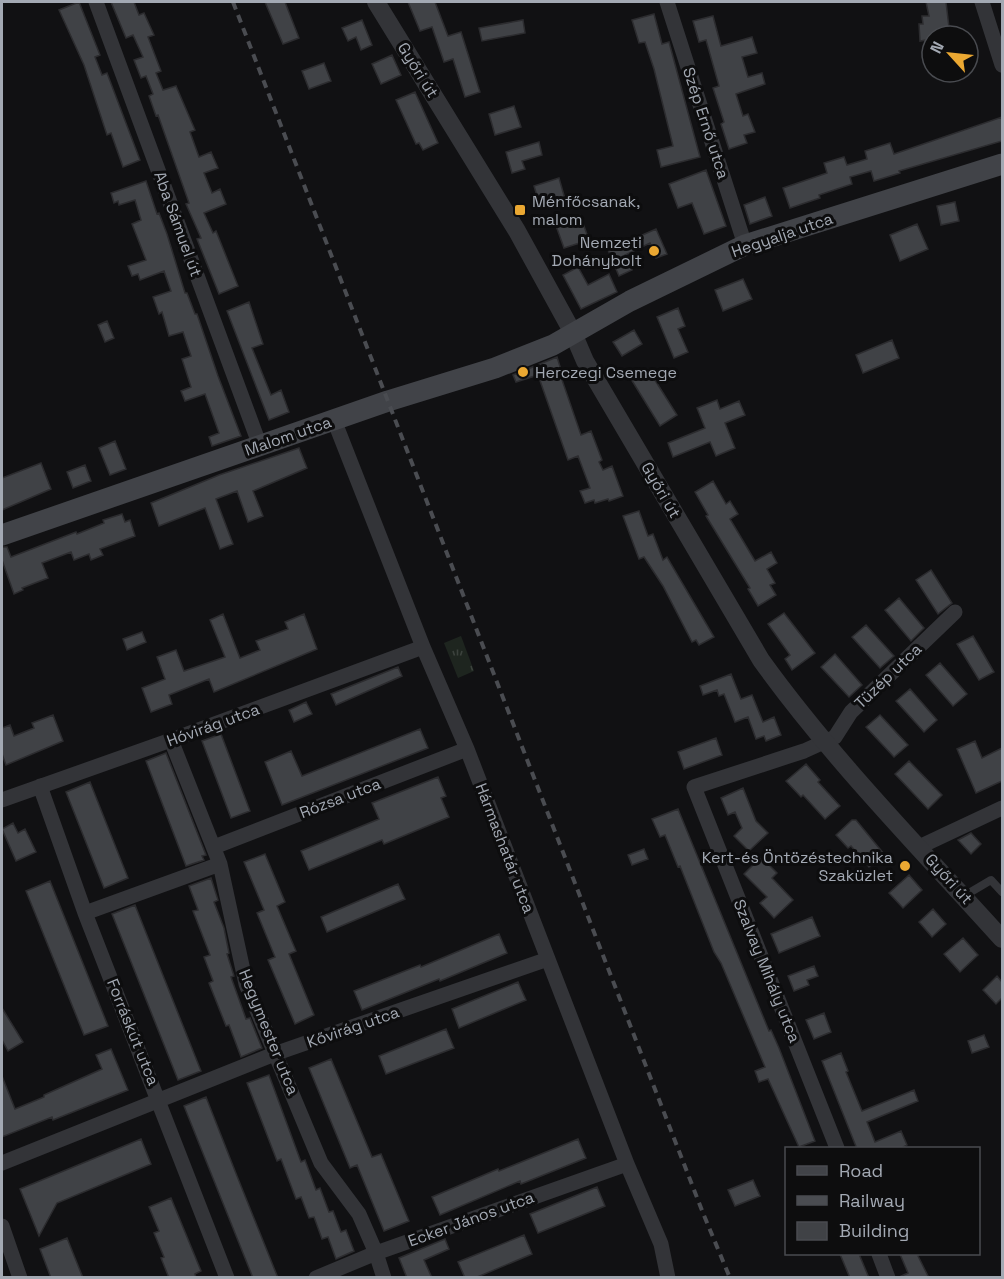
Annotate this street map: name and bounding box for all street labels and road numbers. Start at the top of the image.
street label: Győri út [393,38,443,102]
street label: Szép Ernő utca [678,64,734,182]
street label: Aba Sámuel út [149,168,207,280]
street label: Hegyalja utca [728,208,836,262]
street label: Malom utca [242,411,334,461]
street label: Győri út [637,458,685,522]
street label: Tüzép utca [850,639,926,713]
street label: Hóvirág utca [164,698,262,752]
street label: Rózsa utca [296,773,384,823]
street label: Hármashatár utca [470,780,540,916]
street label: Győri út [921,849,977,909]
street label: Szalvay Mihály utca [729,896,805,1046]
street label: Hegymester utca [234,966,304,1098]
street label: Forráskút utca [102,976,164,1088]
street label: Kővirág utca [304,1001,402,1053]
street label: Ecker János utca [405,1186,537,1252]

